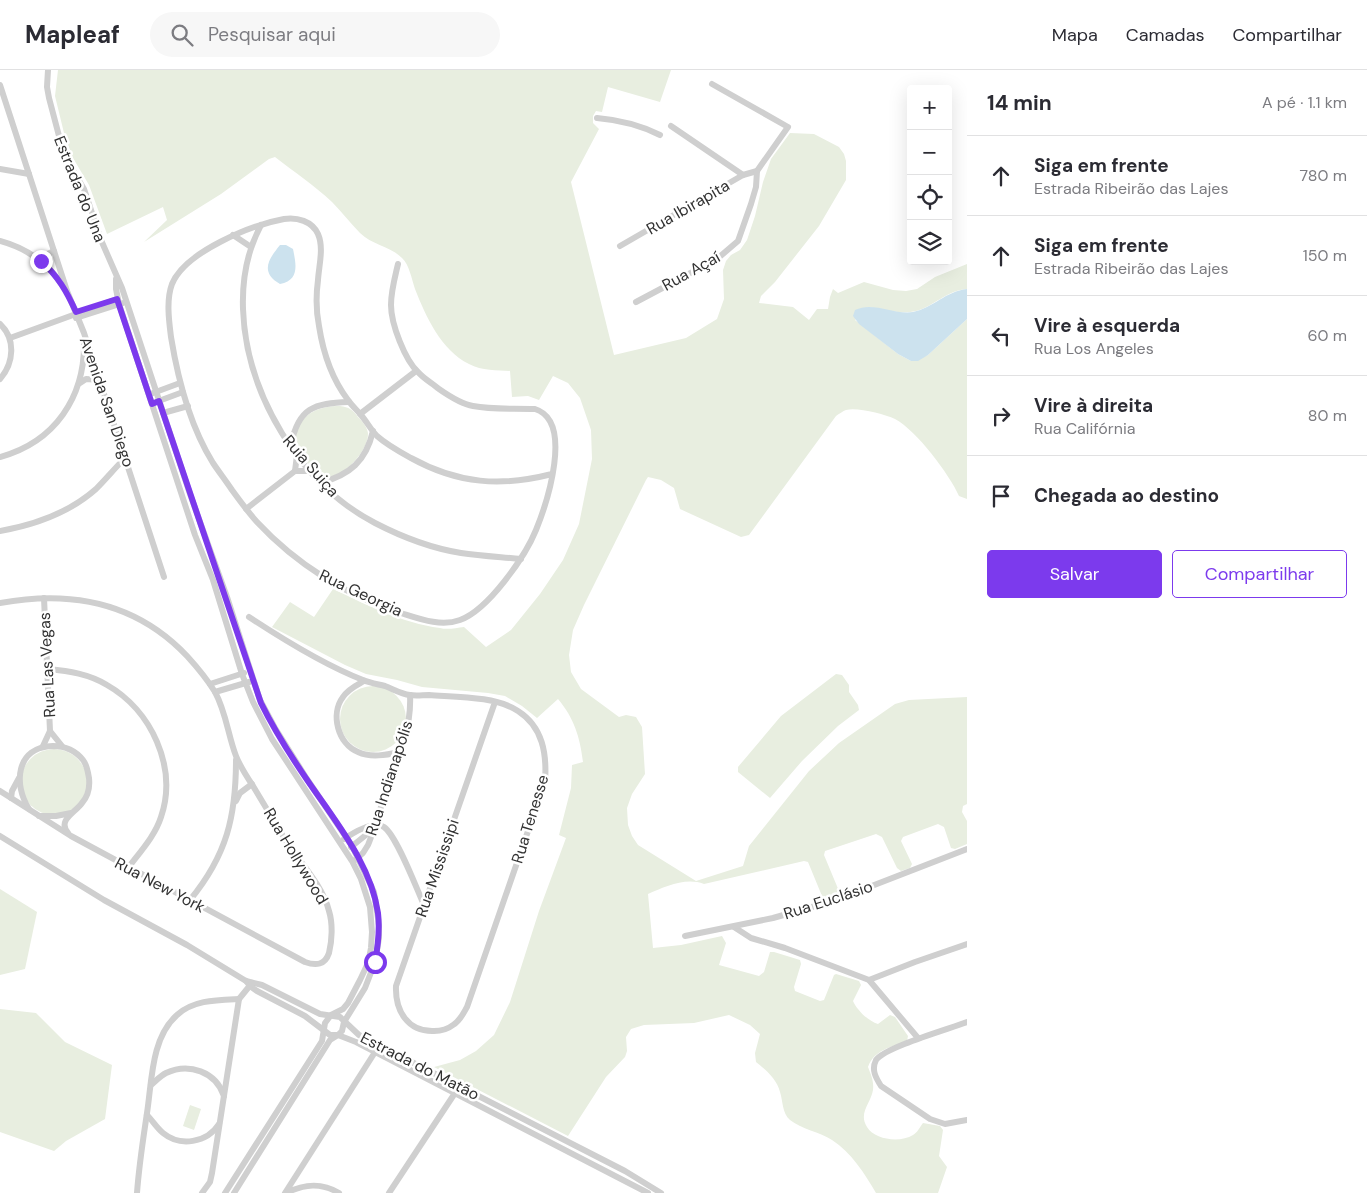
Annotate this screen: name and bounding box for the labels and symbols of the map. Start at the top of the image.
street label: Estrada do Una [49,133,111,245]
street label: Rua Ibirapita [643,175,733,239]
street label: Rua Açaí [658,246,724,296]
route end [30,250,53,273]
street label: Avenida San Diego [75,334,139,470]
street label: Ruia Suiça [278,431,344,501]
street label: Rua Georgia [316,565,406,621]
street label: Rua Las Vegas [34,612,60,718]
street label: Rua Indianapólis [360,718,418,838]
street label: Rua Tenesse [507,772,553,866]
street label: Rua Hollywood [259,804,333,908]
street label: Rua Mississipi [410,816,464,920]
street label: Rua New York [111,852,209,918]
street label: Rua Euclásio [781,876,875,924]
route start [364,951,387,974]
street label: Estrada do Matão [357,1027,483,1105]

